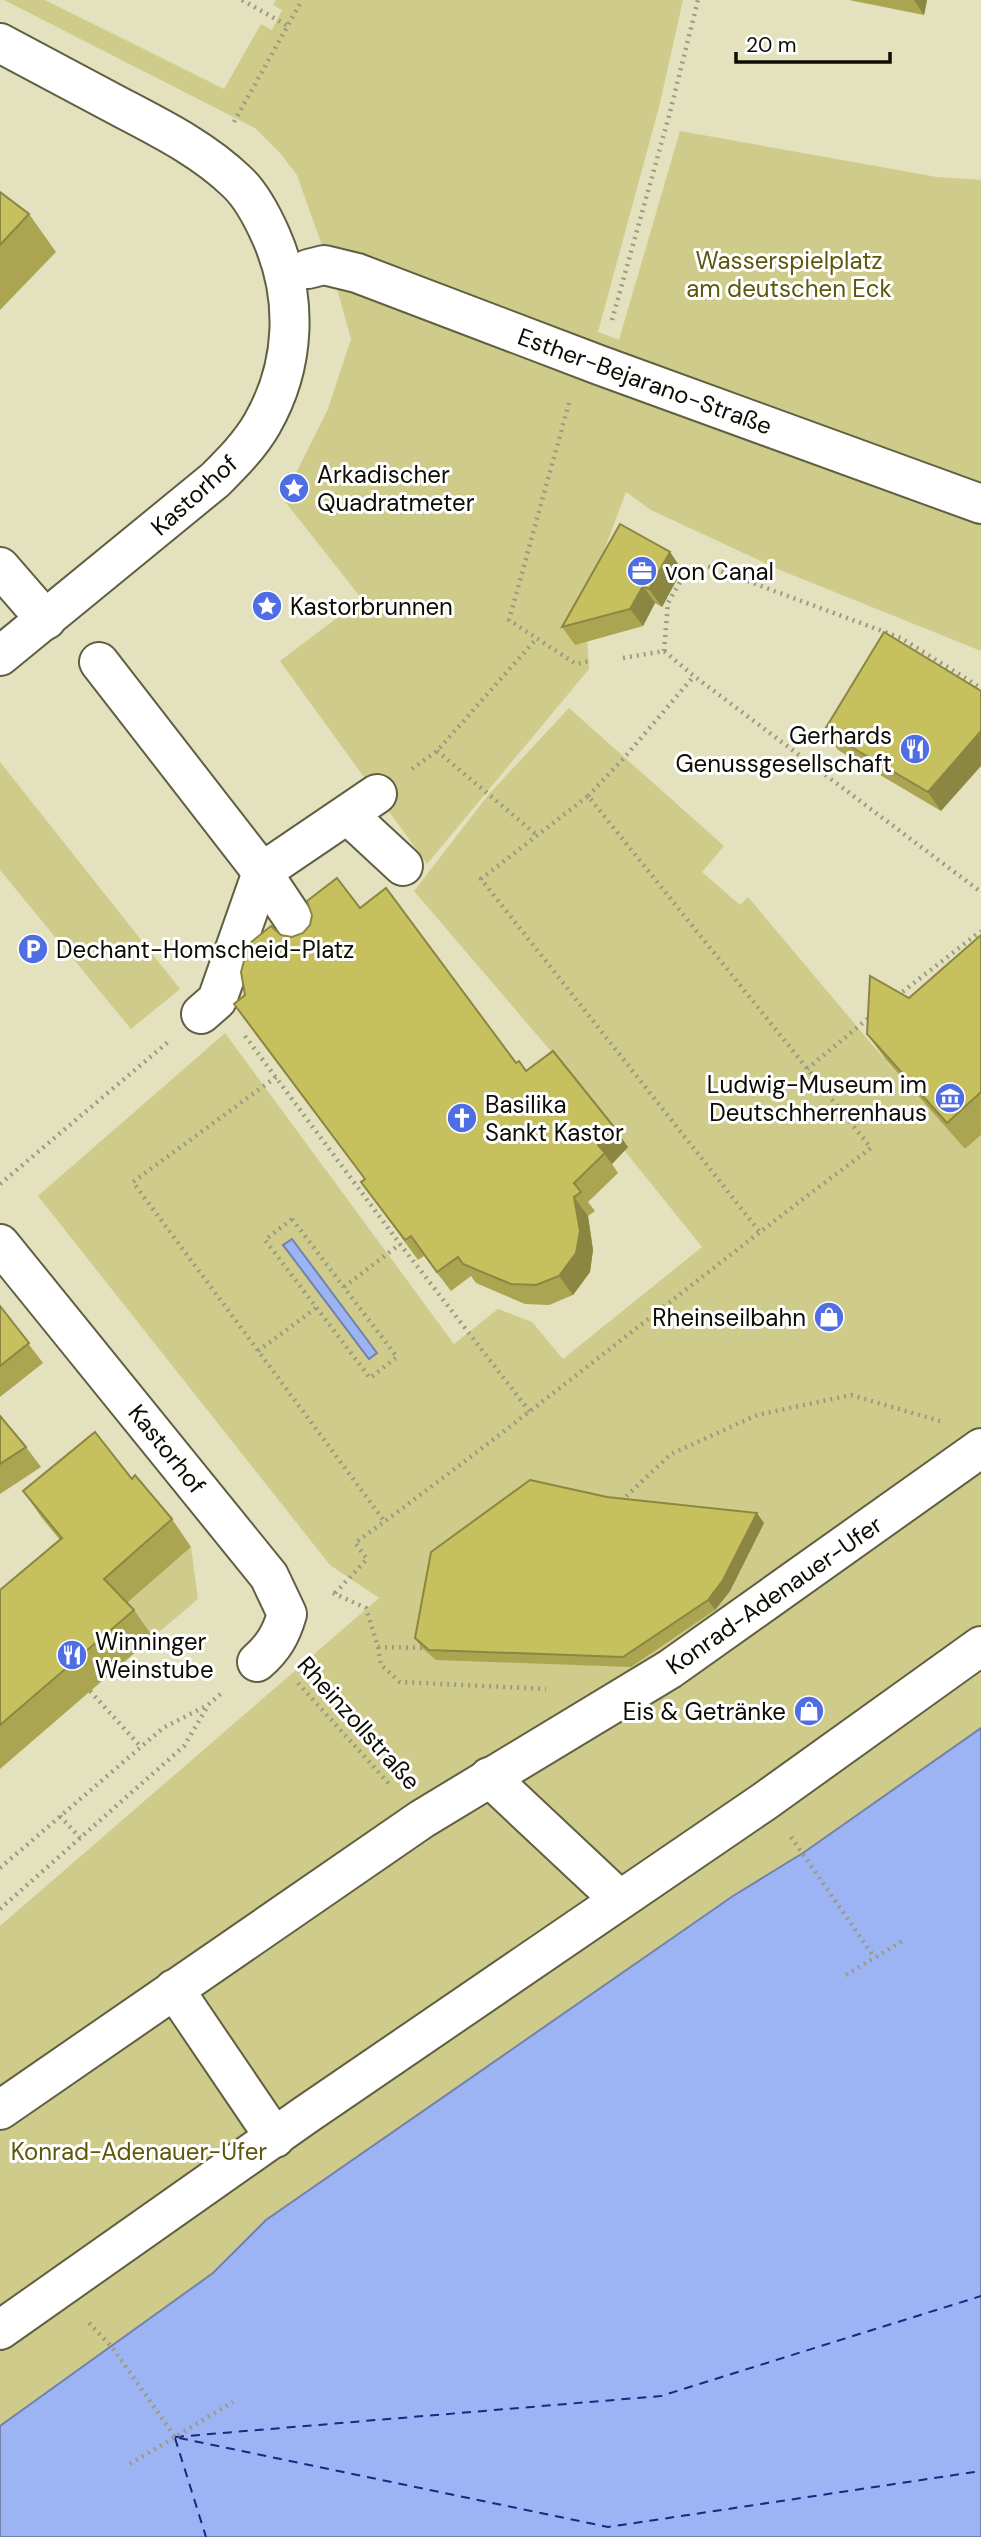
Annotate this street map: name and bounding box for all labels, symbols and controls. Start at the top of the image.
scale bar [736,21,890,65]
text: 20 m [746,31,797,59]
park label: Wasserspielplatz am deutschen Eck [686,245,892,304]
street label: Esther-Bejarano-Straße [514,321,776,441]
street label: Kastorhof [144,448,244,542]
place label: Arkadischer Quadratmeter [317,459,475,518]
place icon: Arkadischer Quadratmeter [277,471,311,505]
office icon: von Canal [625,554,659,588]
place label: von Canal [665,556,774,587]
place icon: Kastorbrunnen [250,589,284,623]
place label: Kastorbrunnen [290,591,453,622]
place label: Gerhards Genussgesellschaft [675,720,892,779]
restaurant icon: Gerhards Genussgesellschaft [898,732,932,766]
parking icon: Dechant-Homscheid-Platz [16,932,50,966]
place label: Dechant-Homscheid-Platz [56,934,354,965]
place label: Ludwig-Museum im Deutschherrenhaus [707,1069,927,1128]
museum icon: Ludwig-Museum im Deutschherrenhaus [933,1081,967,1115]
place label: Basilika Sankt Kastor [485,1089,624,1148]
church icon: Basilika Sankt Kastor [445,1101,479,1135]
shop icon: Rheinseilbahn [812,1300,846,1334]
place label: Rheinseilbahn [652,1302,806,1333]
street label: Kastorhof [121,1398,213,1500]
street label: Konrad-Adenauer-Ufer [660,1509,888,1681]
place label: Winninger Weinstube [95,1626,214,1685]
restaurant icon: Winninger Weinstube [55,1638,89,1672]
street label: Rheinzollstraße [291,1650,427,1796]
shop icon: Eis & Getränke [792,1694,826,1728]
place label: Eis & Getränke [623,1696,786,1727]
park label: Konrad-Adenauer-Ufer [11,2136,267,2167]

